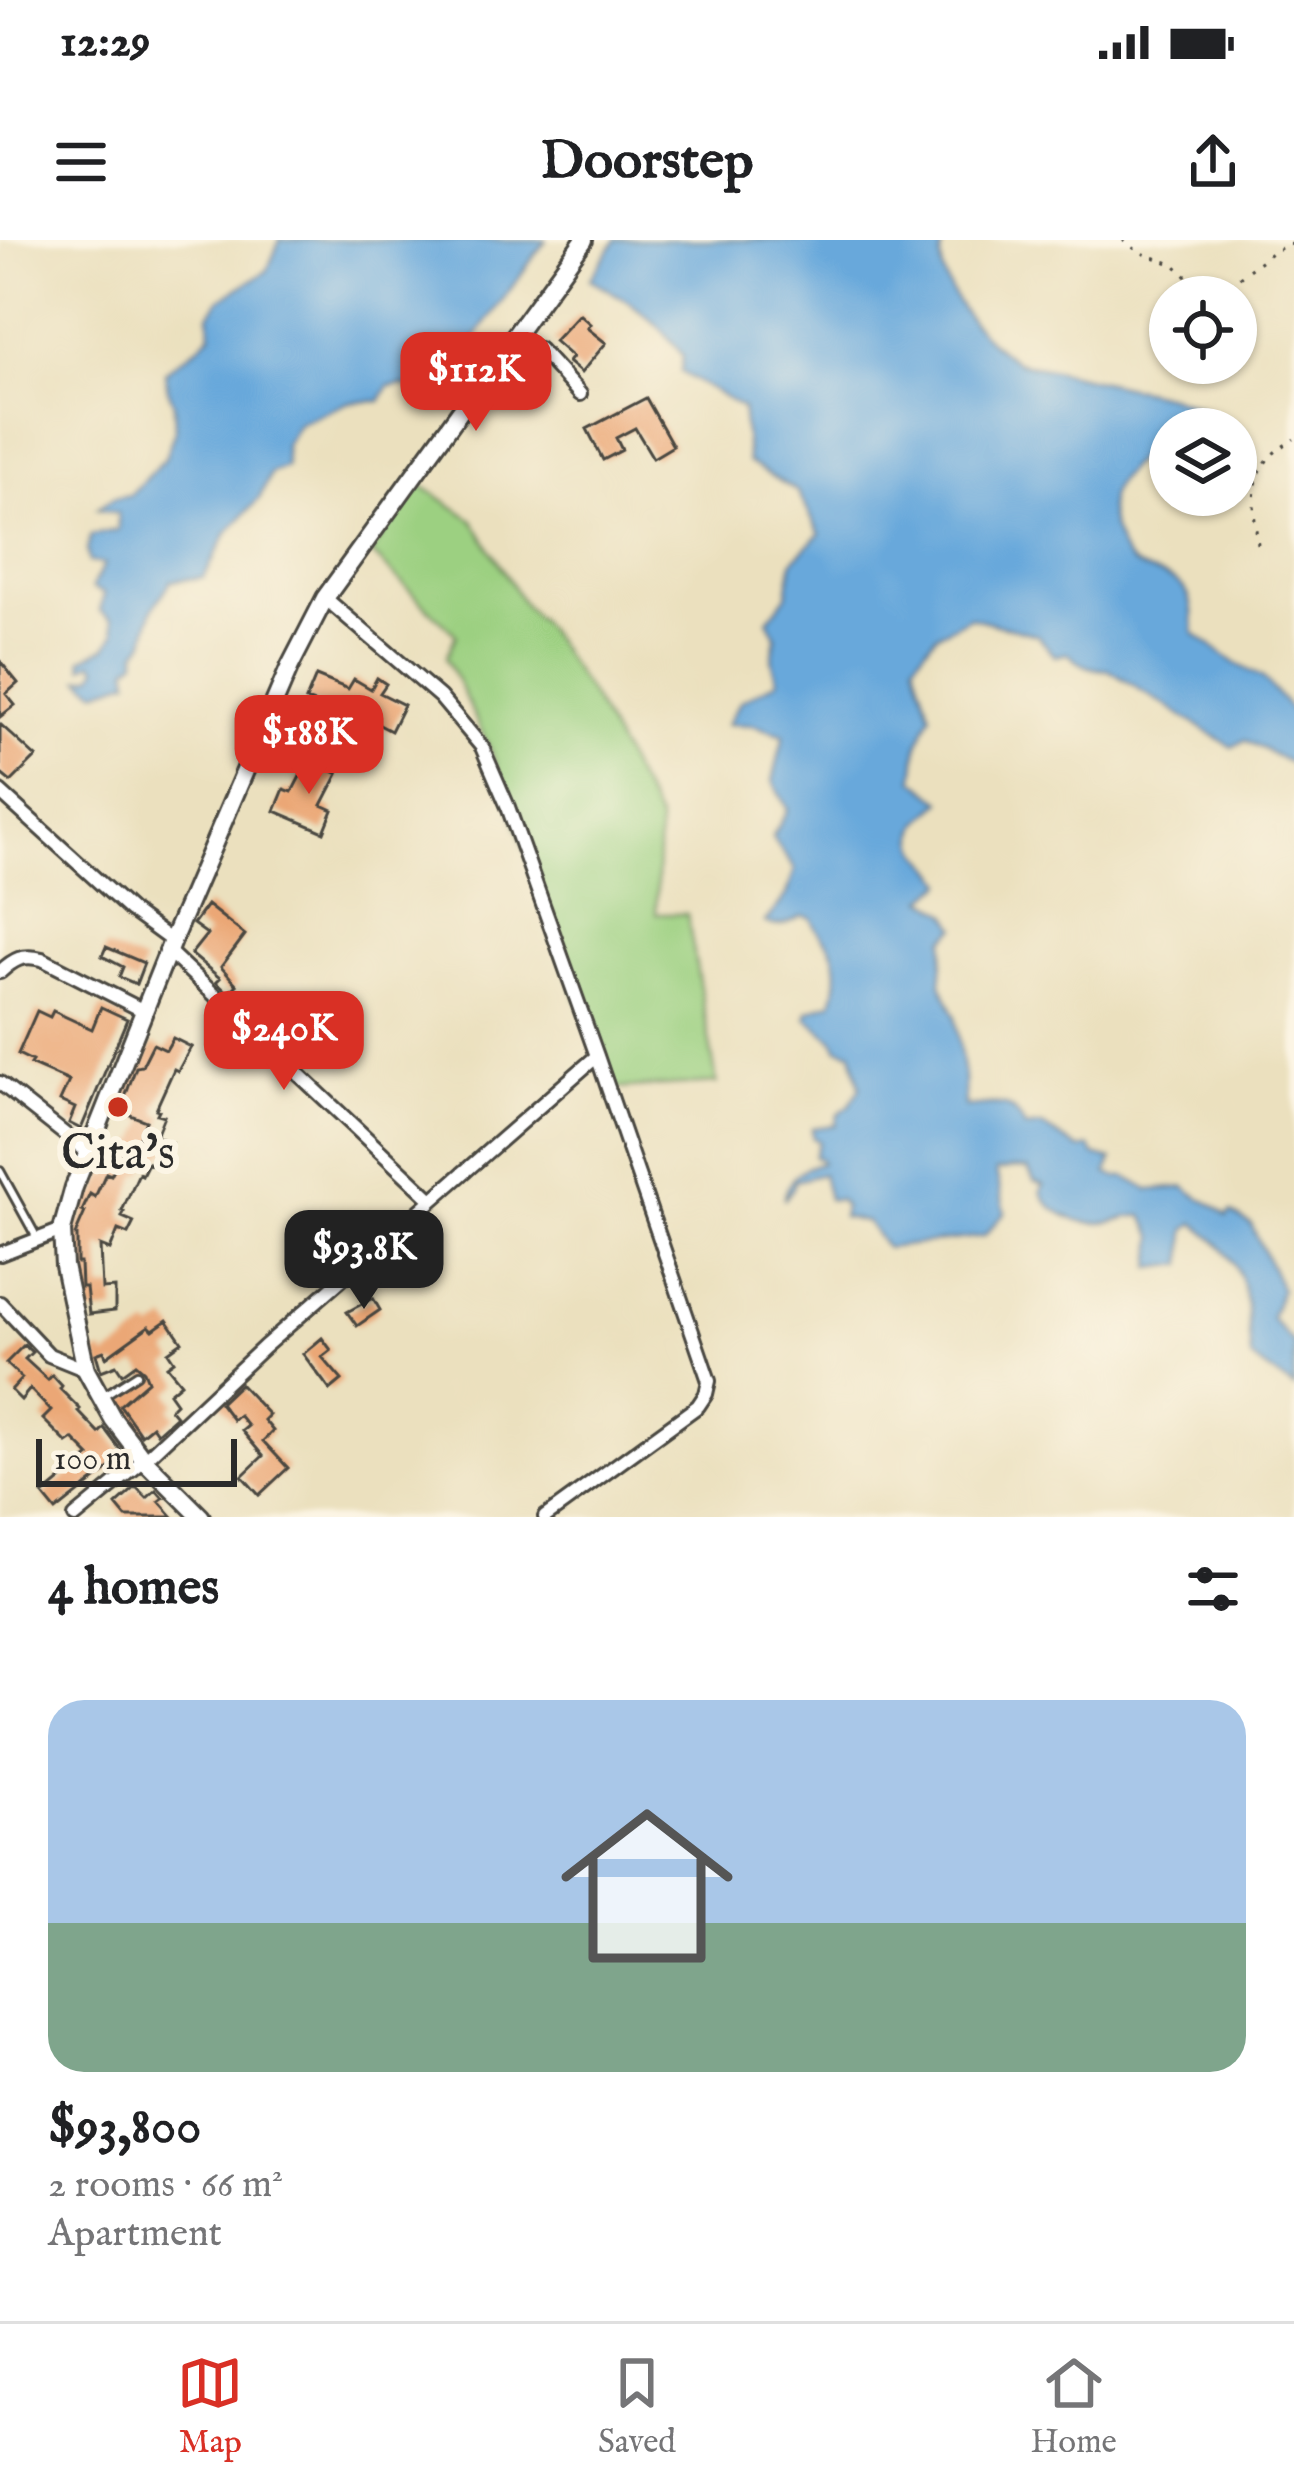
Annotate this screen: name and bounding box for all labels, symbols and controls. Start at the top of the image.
text: 12:29 [60,14,151,71]
text: Doorstep [541,128,753,197]
icon: menu [48,129,114,195]
icon: share [1180,129,1246,195]
map controls [1149,276,1257,516]
button: locate [1149,276,1257,384]
pin: $112K [392,332,560,434]
text: $112K [427,346,525,395]
button: layers [1149,408,1257,516]
pin: $188K [225,695,393,797]
text: $188K [262,709,356,758]
pin: $240K [200,991,368,1093]
text: $240K [231,1005,337,1054]
marker: Cita's [105,1094,131,1120]
place label: Cita's [61,1125,175,1185]
pin: $93.8K [266,1210,462,1312]
text: $93.8K [311,1224,417,1273]
scale bar [36,1433,237,1486]
text: 100 m [54,1439,131,1481]
icon: filters [1180,1556,1246,1622]
text: 4 homes [48,1557,219,1622]
icon: home [539,1778,755,1994]
text: $93,800 [48,2096,201,2161]
text: 2 rooms · 66 m² [48,2161,283,2210]
text: Apartment [48,2210,222,2259]
tab: Map [177,2350,243,2464]
tab: Saved [598,2350,676,2464]
tab: Home [1031,2350,1117,2464]

